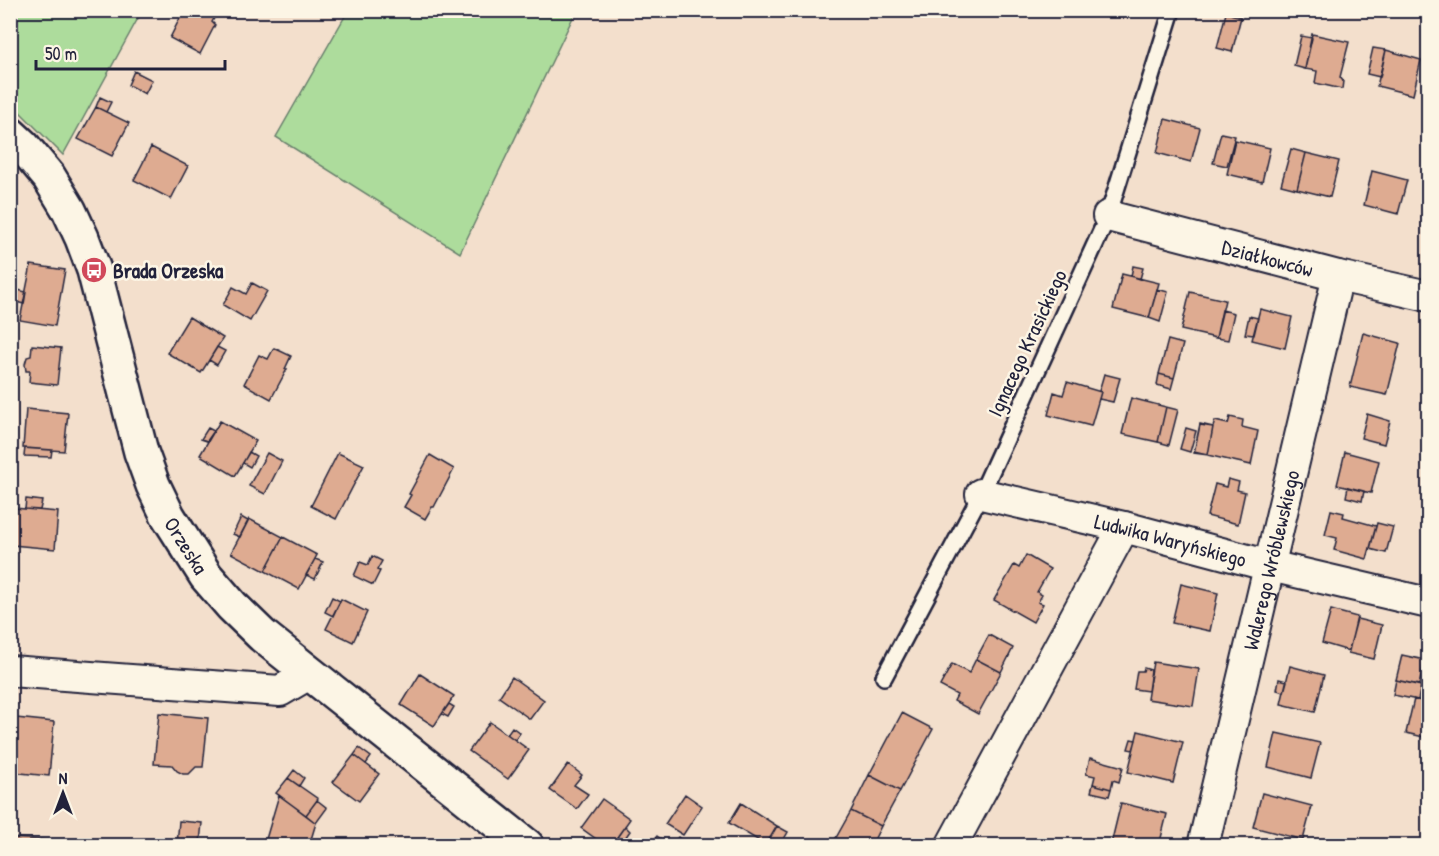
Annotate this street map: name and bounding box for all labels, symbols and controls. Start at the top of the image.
scale bar [36,33,225,71]
text: 50 m [45,41,77,66]
street label: Działkowców [1219,232,1317,284]
bus stop icon: Brada Orzeska [79,255,109,285]
place label: Brada Orzeska [113,256,224,285]
street label: Ignacego Krasickiego [980,265,1074,421]
street label: Walerego Wróblewskiego [1235,467,1306,653]
street label: Ludwika Waryńskiego [1092,506,1250,574]
street label: Orzeska [158,511,215,579]
north arrow [33,763,93,823]
text: N [59,767,68,789]

